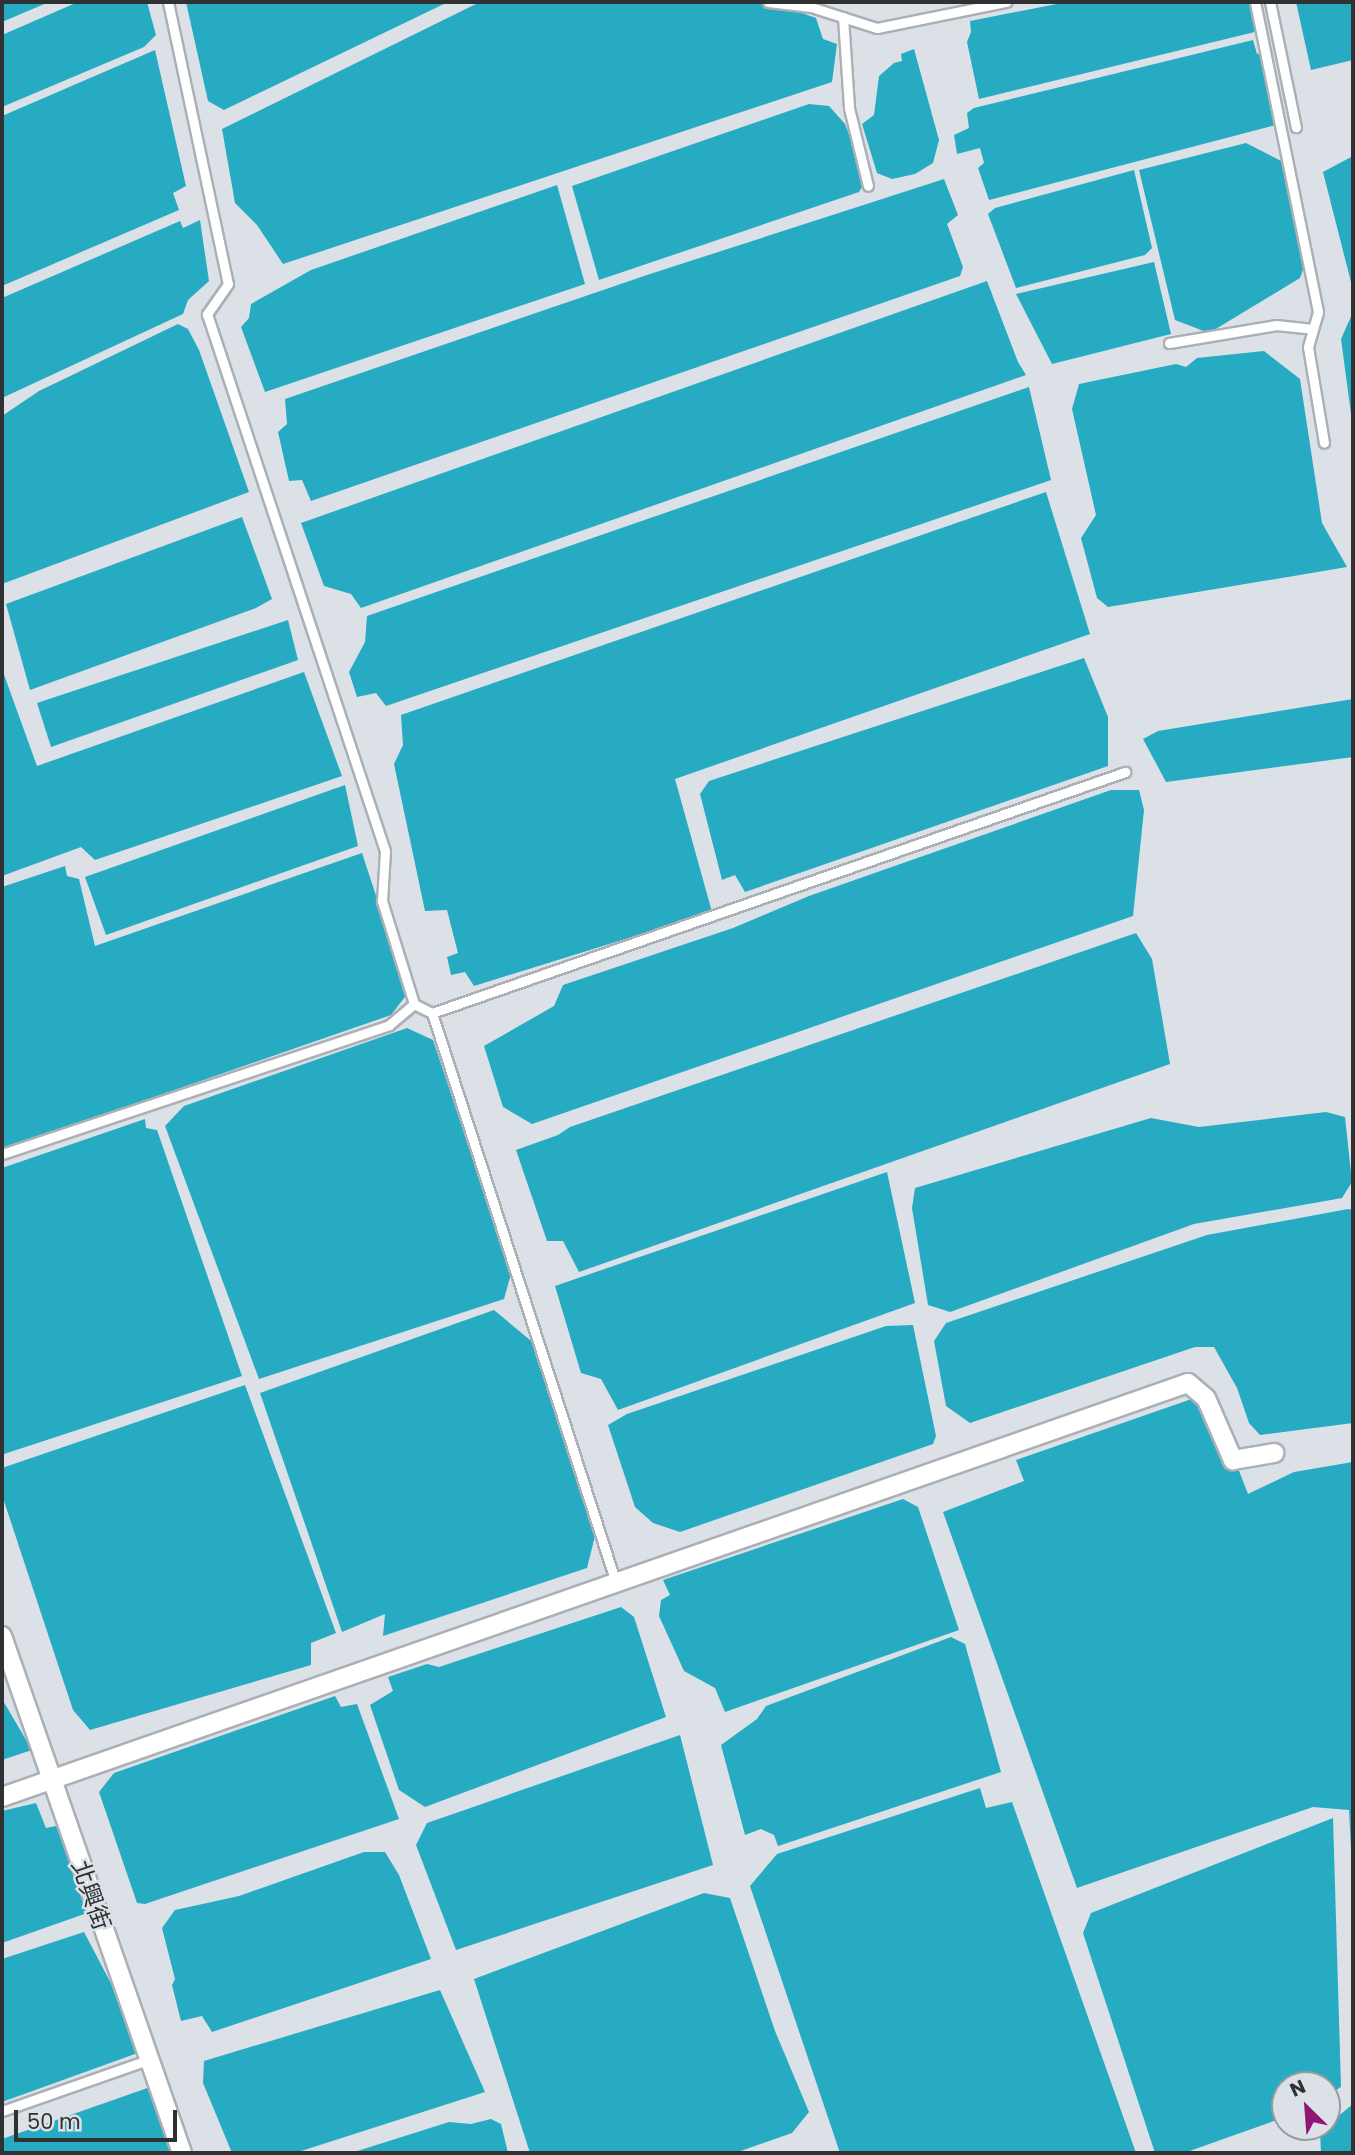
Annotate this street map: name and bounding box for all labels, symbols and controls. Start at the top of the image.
street label: 北興街 [66,1856,116,1934]
north arrow [1271,2071,1341,2141]
text: N [1286,2073,1310,2104]
scale bar [18,2096,180,2140]
text: 50 m [27,2107,81,2136]

